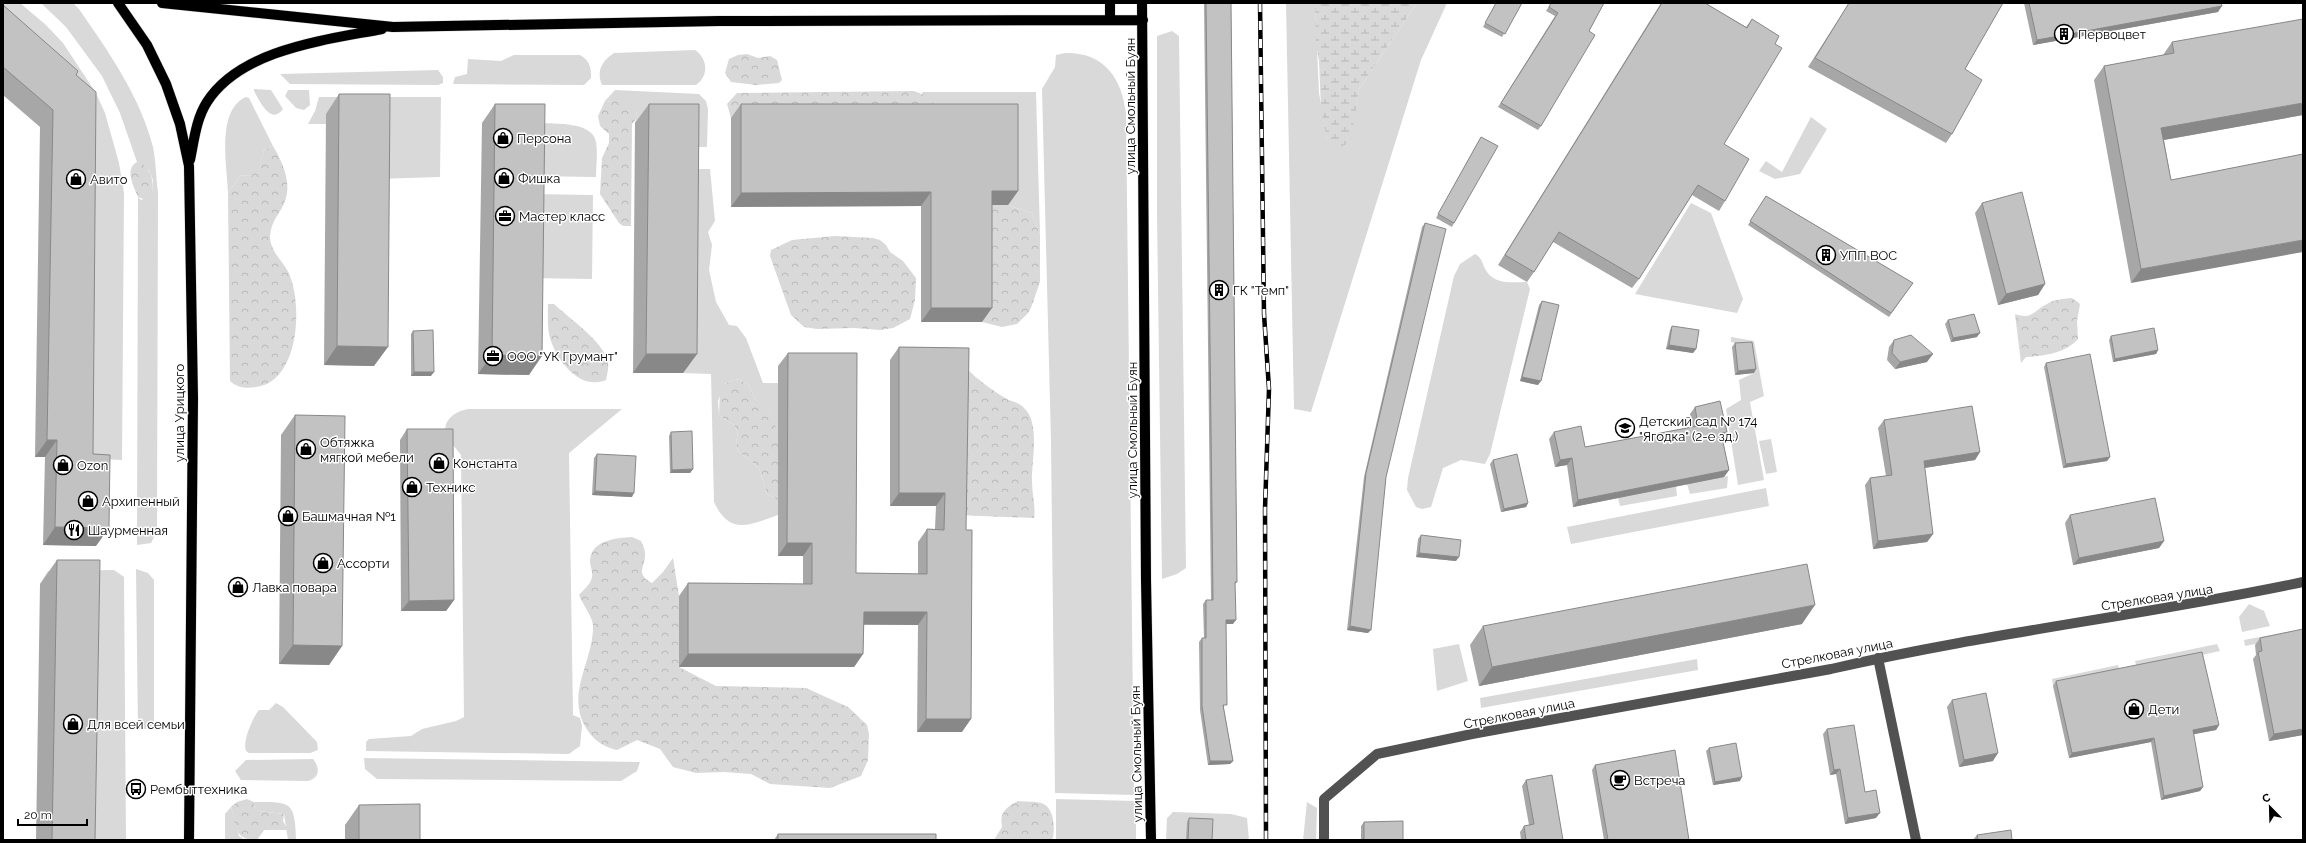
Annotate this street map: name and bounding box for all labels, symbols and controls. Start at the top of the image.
building icon: Первоцвет [2053,23,2075,45]
place label: Первоцвет [2078,27,2146,42]
street label: улица Смольный Буян [1123,38,1138,174]
shop icon: Персона [492,127,514,149]
place label: Персона [517,131,571,146]
shop icon: Фишка [493,167,515,189]
shop icon: Авито [65,168,87,190]
place label: Фишка [518,171,560,186]
place label: Авито [90,172,128,187]
office icon: Мастер класс [494,205,516,227]
place label: Мастер класс [519,209,605,224]
building icon: УПП ВОС [1815,244,1837,266]
place label: УПП ВОС [1840,248,1897,263]
building icon: ГК "Темп" [1208,279,1230,301]
place label: ГК "Темп" [1233,283,1289,298]
office icon: ООО "УК Грумант" [482,345,504,367]
place label: ООО "УК Грумант" [507,349,618,364]
street label: улица Смольный Буян [1125,362,1140,498]
street label: улица Урицкого [172,363,187,462]
place label: Детский сад № 174 "Ягодка" (2-е зд.) [1639,414,1757,444]
school or university icon: Детский сад № 174 "Ягодка" (2-е зд.) [1614,417,1636,439]
place label: Обтяжка мягкой мебели [320,435,414,465]
shop icon: Обтяжка мягкой мебели [295,438,317,460]
shop icon: Константа [428,452,450,474]
shop icon: Ozon [52,454,74,476]
place label: Константа [453,456,517,471]
place label: Ozon [77,458,108,473]
shop icon: Техникс [401,476,423,498]
place label: Техникс [426,480,476,495]
shop icon: Архипенный [77,490,99,512]
place label: Архипенный [102,494,180,509]
shop icon: Башмачная №1 [277,505,299,527]
place label: Башмачная №1 [302,509,396,524]
restaurant icon: Шаурменная [63,519,85,541]
place label: Шаурменная [88,523,168,538]
shop icon: Ассорти [312,552,334,574]
place label: Ассорти [337,556,389,571]
shop icon: Лавка повара [227,576,249,598]
place label: Лавка повара [252,580,337,595]
street label: Стрелковая улица [2100,581,2214,614]
street label: Стрелковая улица [1780,635,1894,672]
street label: улица Смольный Буян [1128,685,1145,823]
street label: Стрелковая улица [1462,695,1576,732]
shop icon: Дети [2123,698,2145,720]
place label: Дети [2148,702,2179,717]
shop icon: Для всей семьи [62,713,84,735]
place label: Для всей семьи [87,717,185,732]
cafe icon: Встреча [1609,769,1631,791]
place label: Встреча [1634,773,1685,788]
bus stop icon: Рембыттехника [125,778,147,800]
place label: Рембыттехника [150,782,247,797]
north arrow [2250,787,2290,827]
text: С [2260,791,2273,806]
scale bar [18,801,87,827]
text: 20 m [24,808,52,822]

